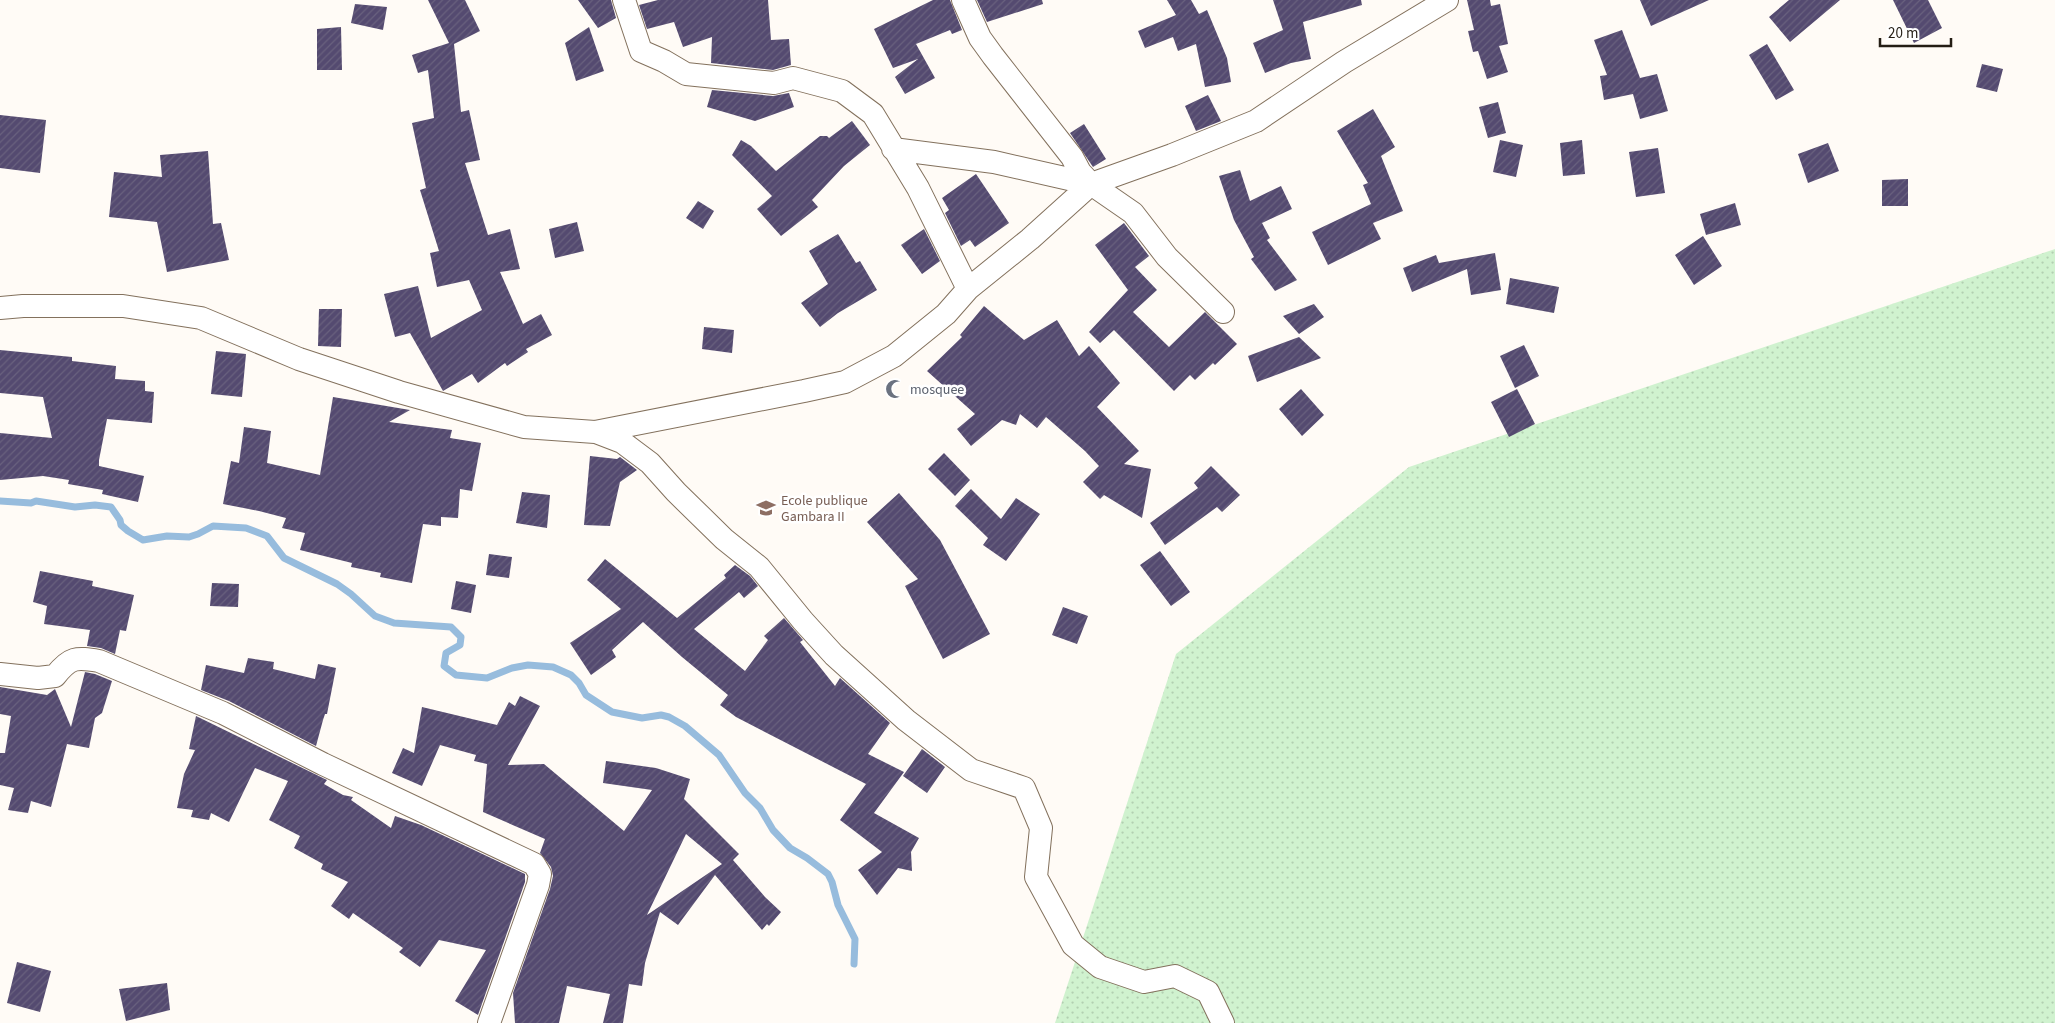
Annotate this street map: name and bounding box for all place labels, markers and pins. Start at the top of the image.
mosque icon: mosquee [884,378,906,400]
place label: mosquee [910,380,964,400]
place label: Ecole publique Gambara II [781,491,868,527]
school or university icon: Ecole publique Gambara II [755,497,777,519]

